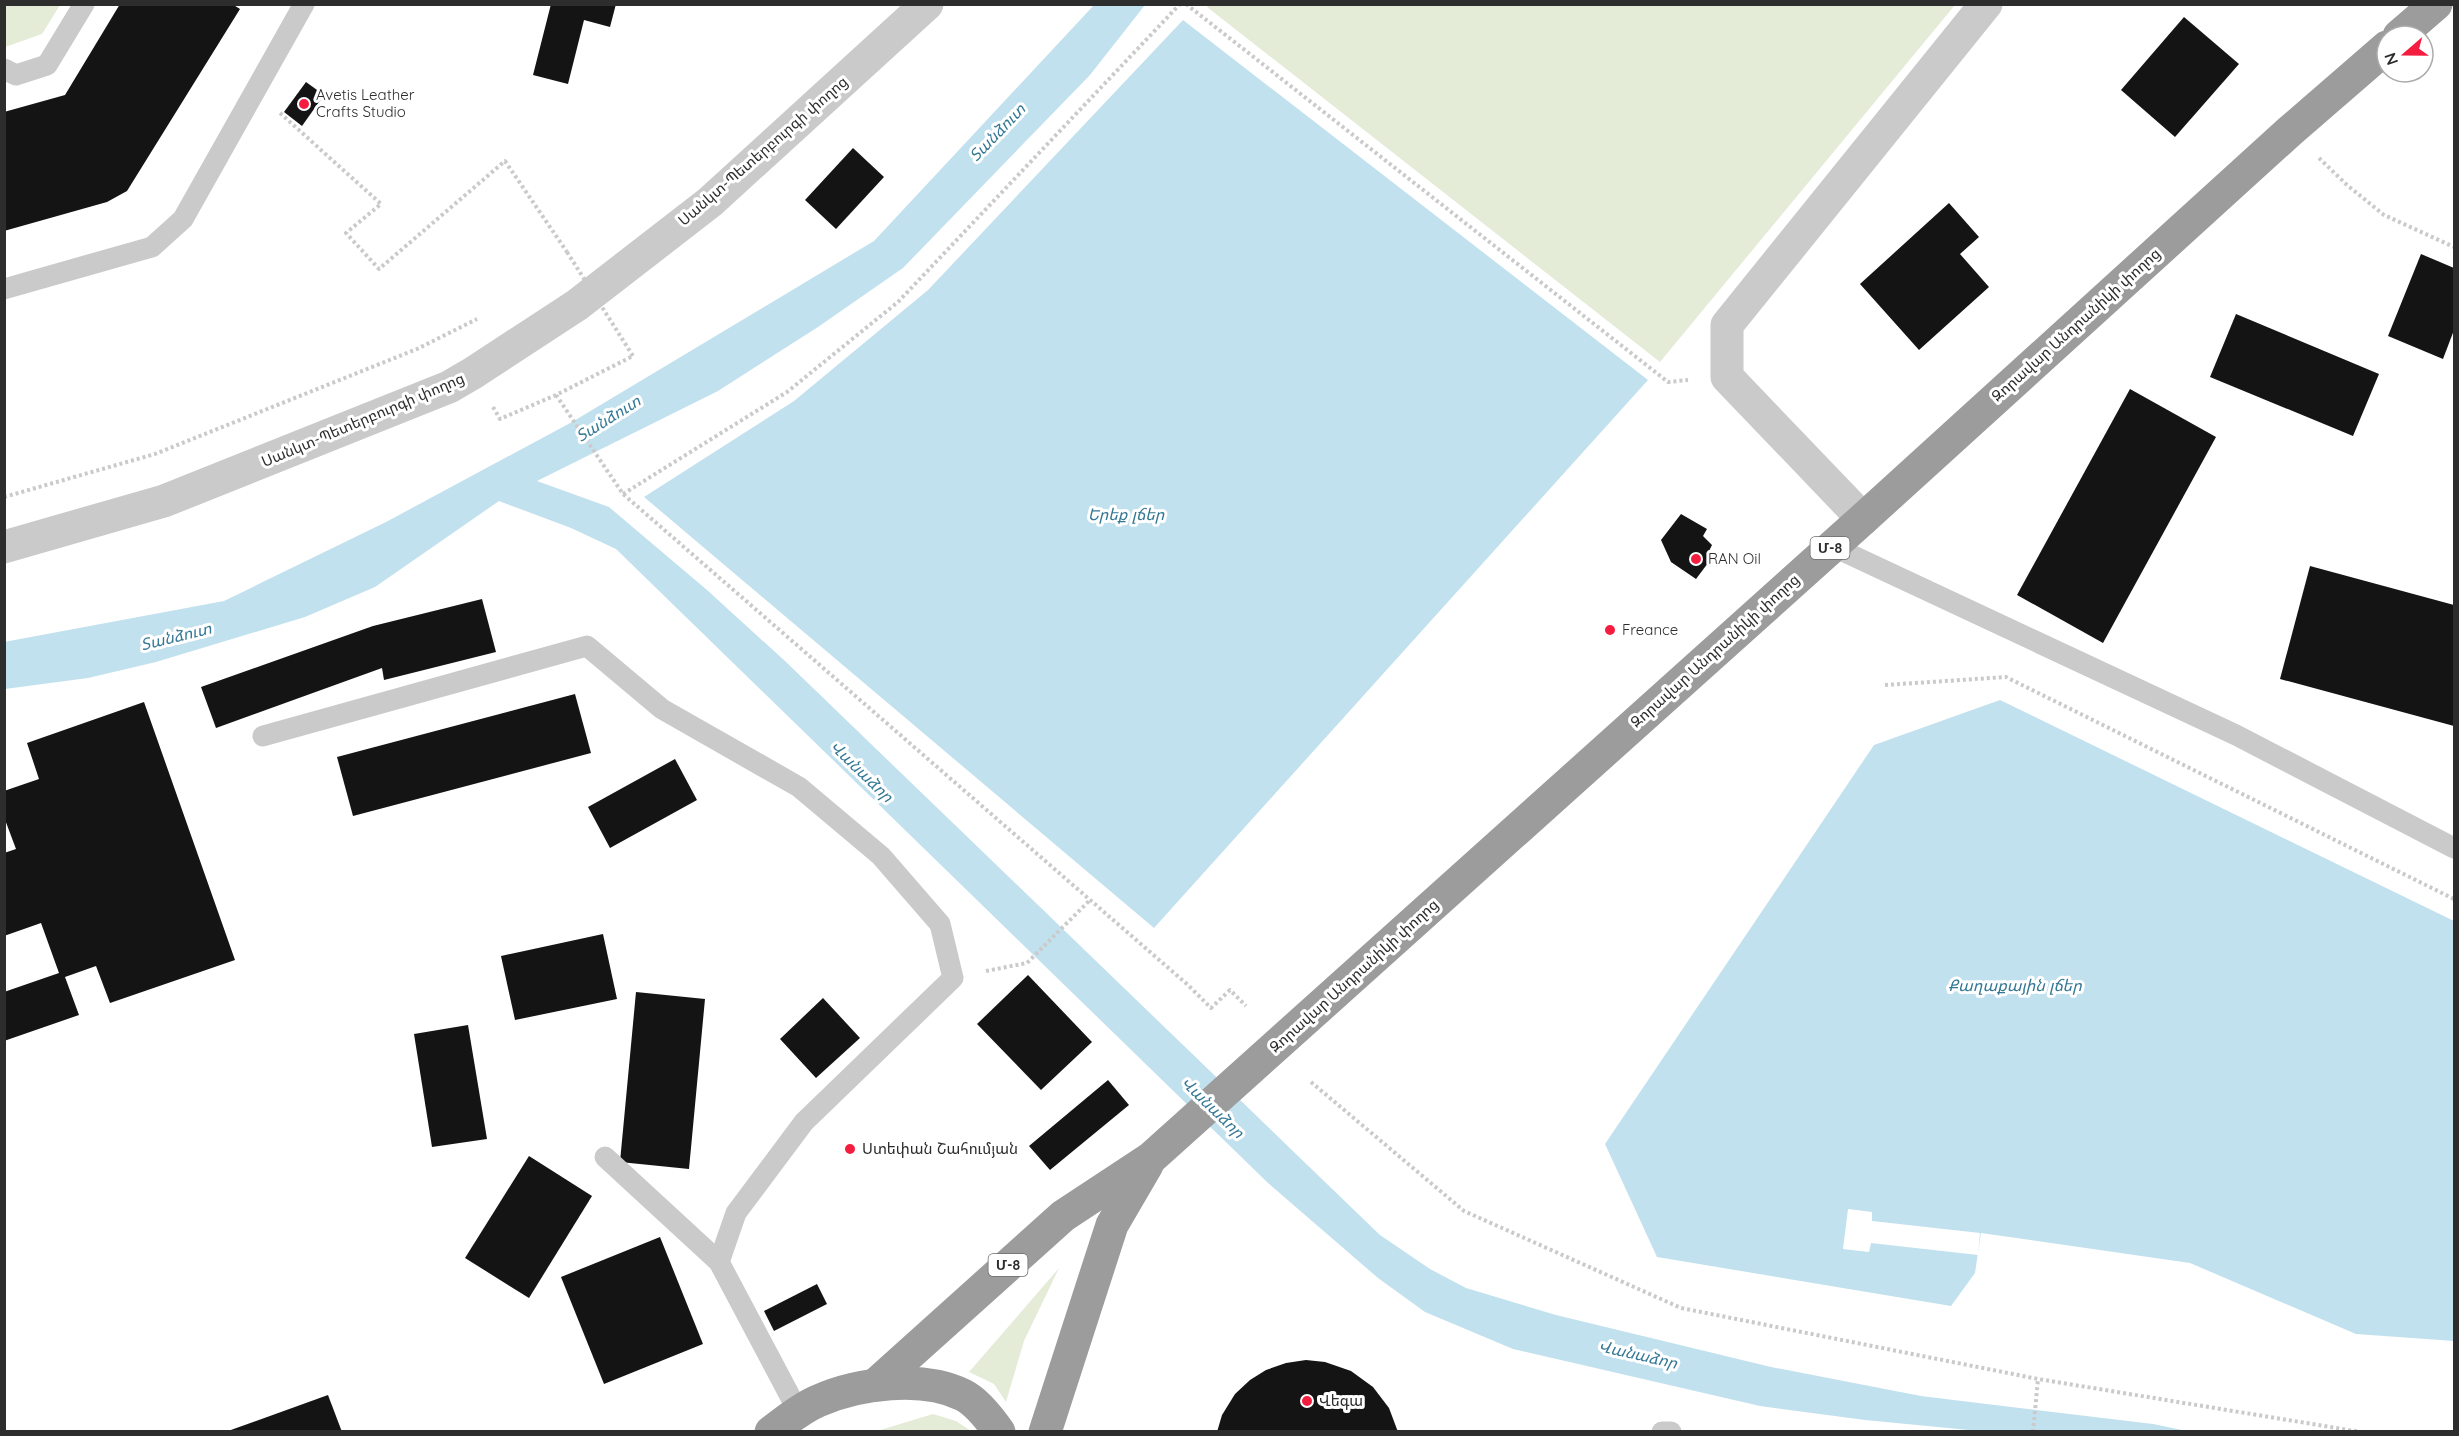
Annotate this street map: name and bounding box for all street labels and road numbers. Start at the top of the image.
street label: Սանկտ-Պետերբուրգի փողոց [674,72,851,230]
street label: Զորավար Անդրանիկի փողոց [1987,244,2164,406]
street label: Սանկտ-Պետերբուրգի փողոց [258,368,467,471]
road number: Մ-8 [1810,537,1850,559]
street label: Զորավար Անդրանիկի փողոց [1626,570,1803,732]
street label: Զորավար Անդրանիկի փողոց [1265,895,1442,1057]
road number: Մ-8 [988,1254,1028,1276]

